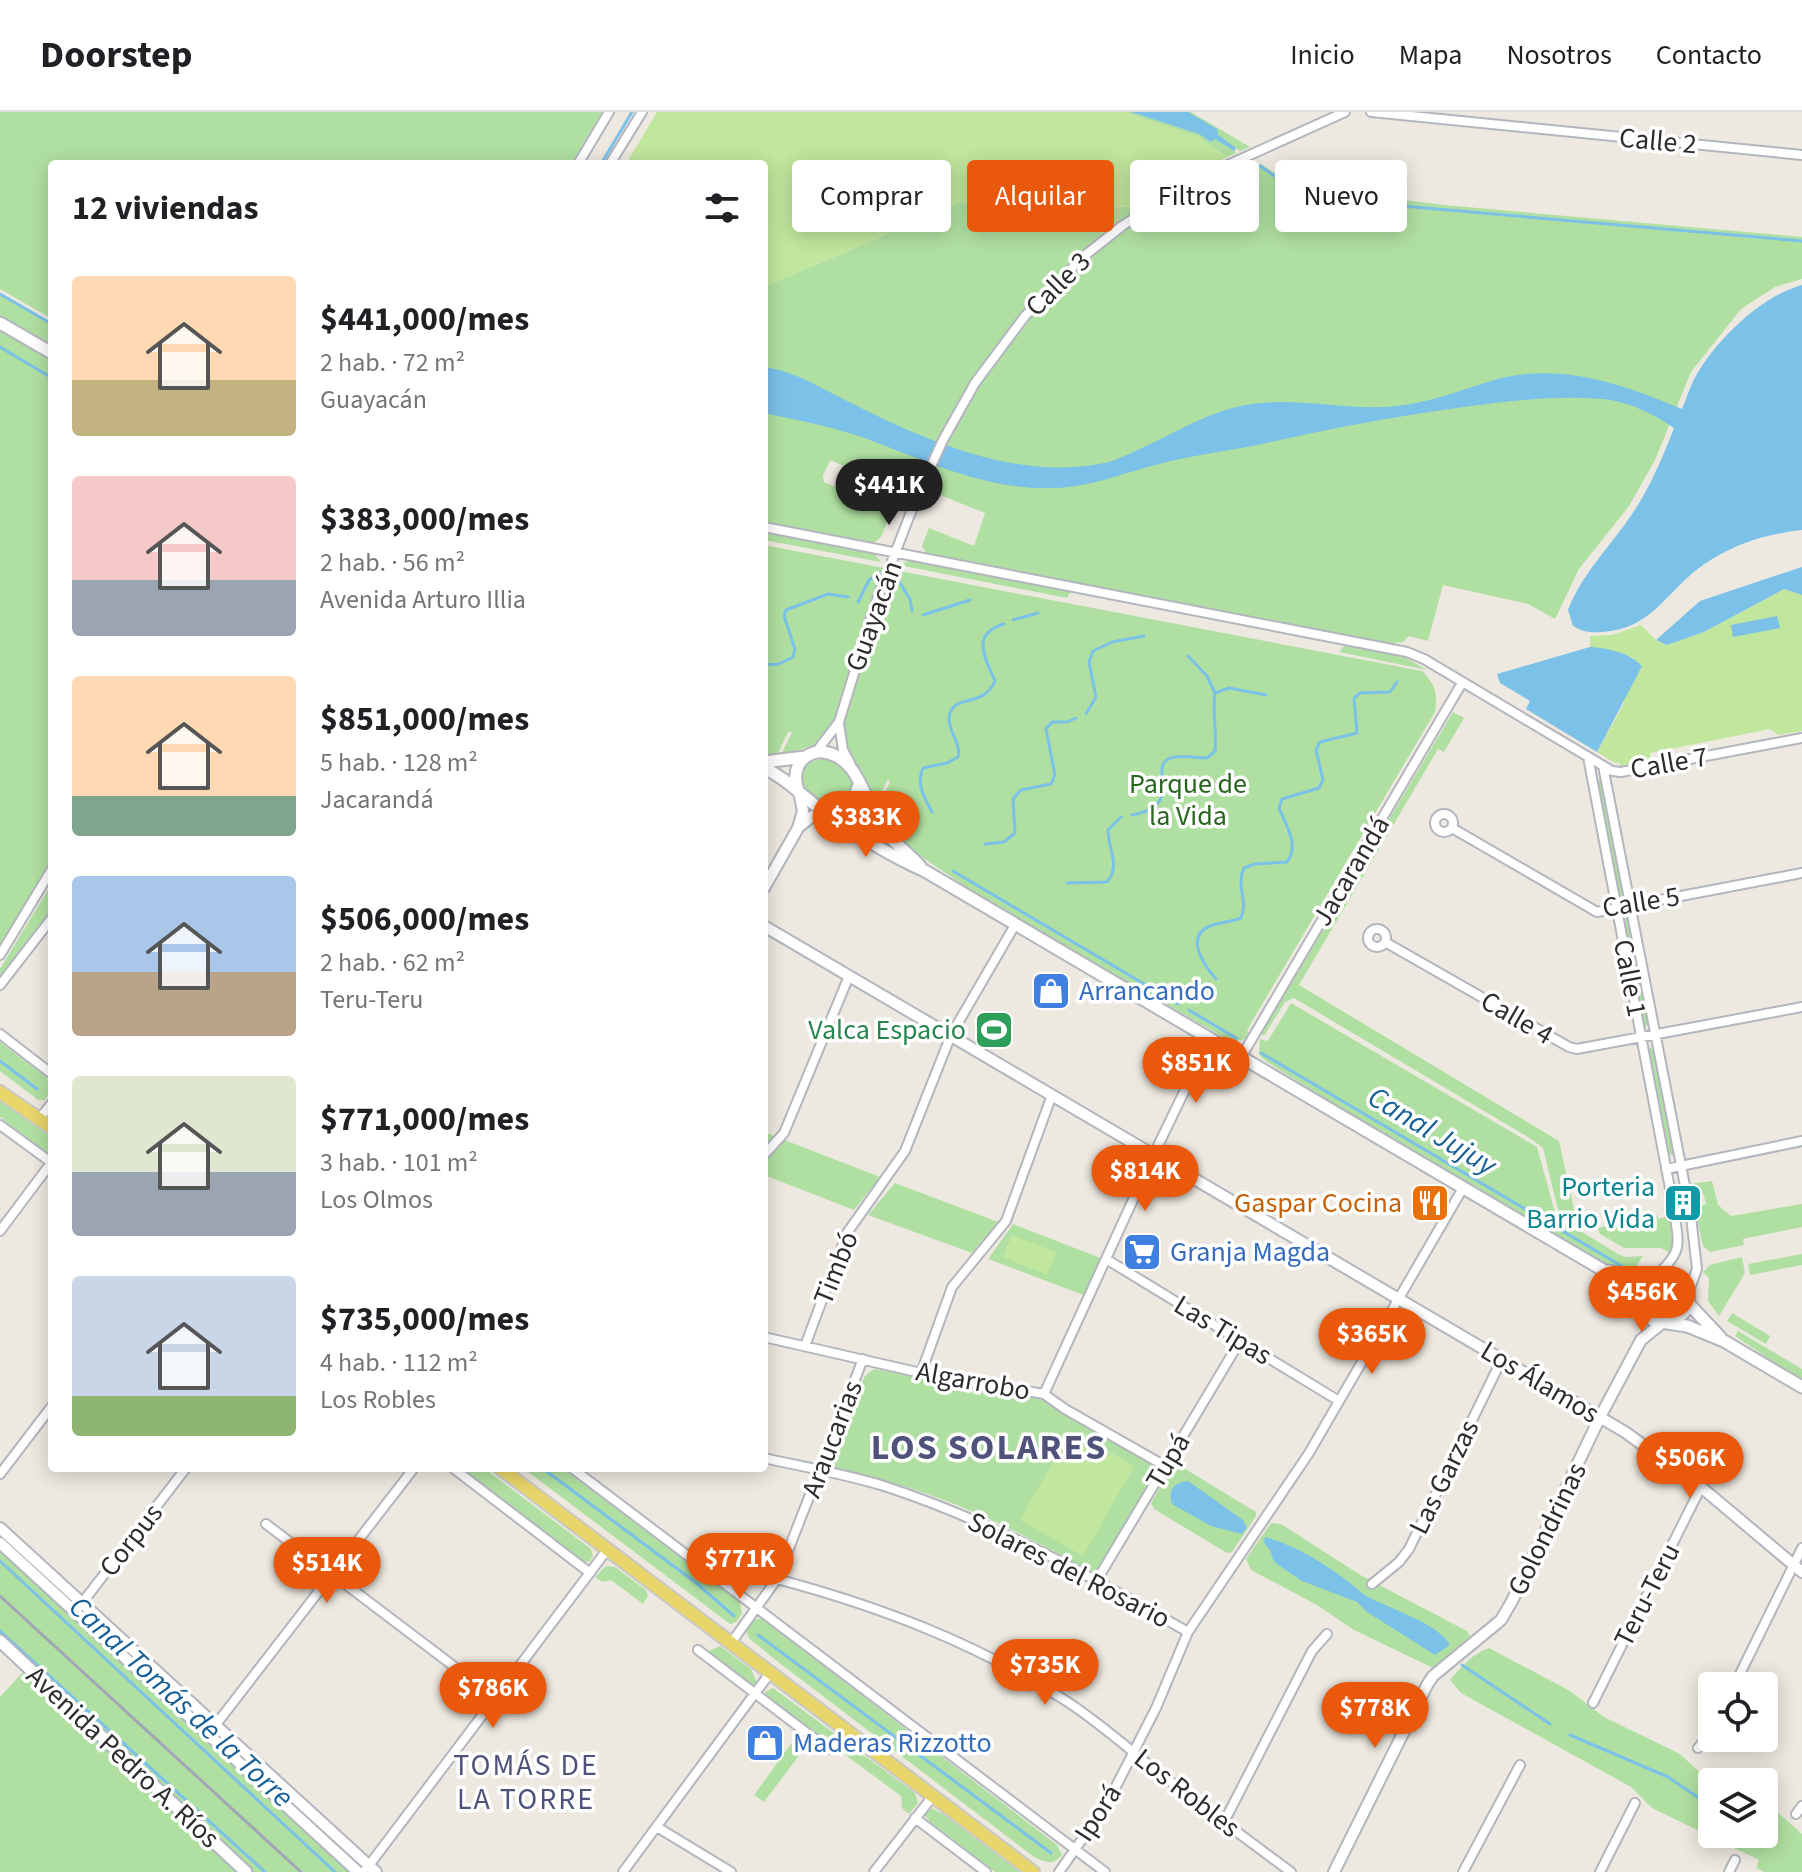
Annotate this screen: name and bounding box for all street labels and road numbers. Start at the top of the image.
street label: Calle 2 [1618,118,1698,164]
street label: Calle 3 [1016,242,1100,326]
street label: Guayacán [836,555,912,677]
street label: Calle 7 [1627,737,1711,789]
street label: Jacarandá [1302,808,1400,934]
street label: Calle 5 [1599,876,1683,928]
street label: Calle 1 [1603,936,1657,1020]
street label: Calle 4 [1473,981,1561,1055]
street label: Timbó [803,1225,869,1311]
street label: Las Tipas [1166,1285,1280,1375]
street label: Los Álamos [1473,1331,1607,1433]
street label: Algarrobo [913,1351,1033,1411]
street label: Araucarias [791,1375,873,1503]
street label: Las Garzas [1399,1413,1489,1541]
street label: Tupá [1136,1426,1200,1496]
street label: Golondrinas [1498,1456,1596,1602]
street label: Corpus [90,1495,172,1585]
street label: Solares del Rosario [961,1502,1177,1638]
street label: Teru-Teru [1604,1536,1690,1654]
street label: Avenida Pedro A. Ríos [17,1657,229,1857]
street label: Los Robles [1126,1739,1248,1847]
street label: Iporá [1065,1776,1131,1850]

